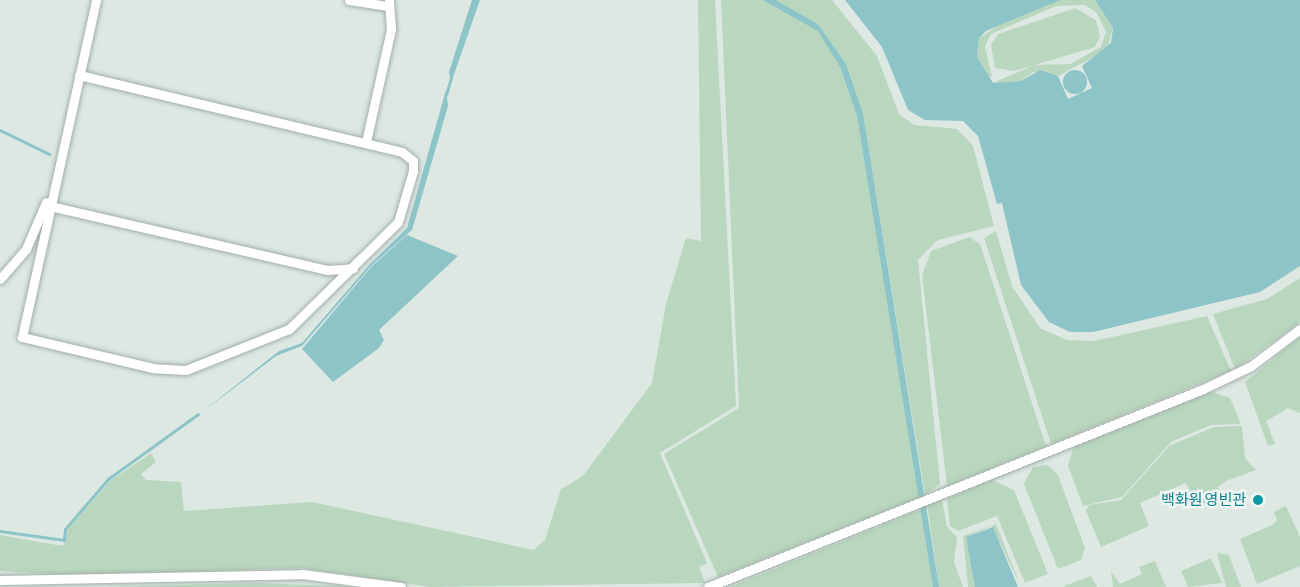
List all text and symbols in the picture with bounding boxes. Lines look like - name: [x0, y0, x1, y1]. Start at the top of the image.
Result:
- place label: 백화원 영빈관: [1161, 491, 1246, 509]
- marker: 백화원 영빈관: [1251, 493, 1265, 507]

